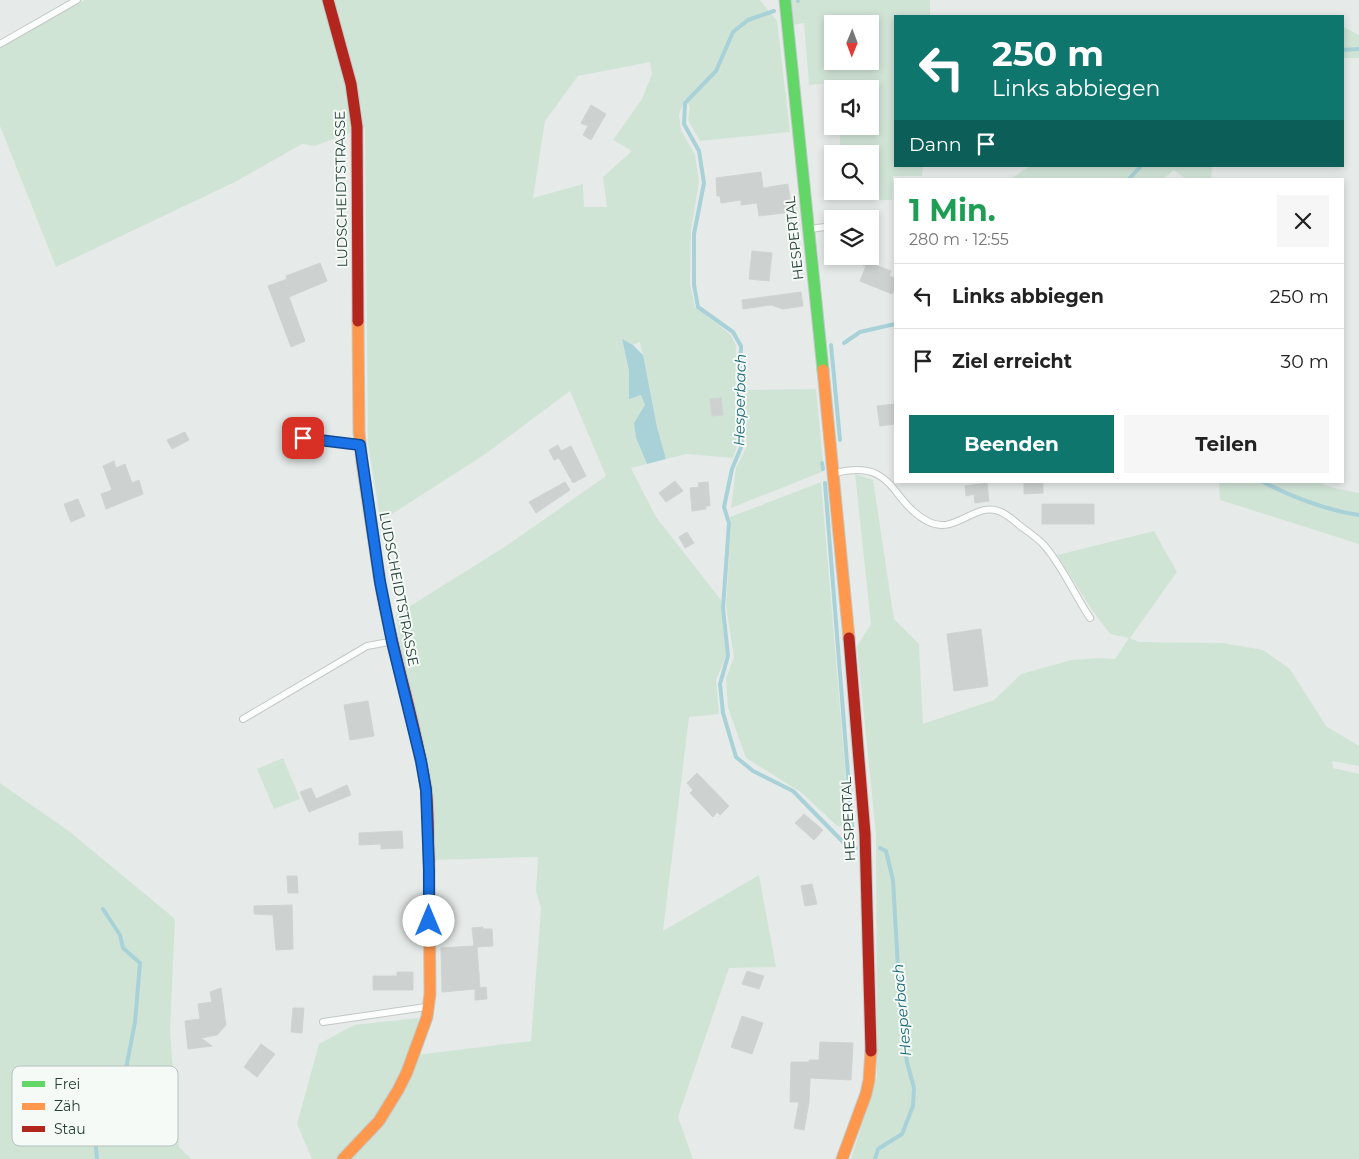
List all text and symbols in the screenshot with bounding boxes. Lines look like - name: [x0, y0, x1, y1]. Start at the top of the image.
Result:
- north arrow: [824, 15, 879, 70]
- map controls: [824, 15, 879, 265]
- text: 250 m: [992, 32, 1104, 75]
- icon: left: [909, 35, 974, 100]
- text: Links abbiegen: [992, 75, 1160, 102]
- button: sound: [824, 80, 879, 135]
- street label: LUDSCHEIDTSTRASSE: [331, 110, 351, 268]
- icon: arrive: [972, 130, 1000, 158]
- text: Dann: [909, 133, 962, 156]
- button: search: [824, 145, 879, 200]
- text: 1 Min.: [909, 192, 996, 229]
- street label: HESPERTAL: [781, 194, 807, 281]
- button: close: [1277, 195, 1329, 247]
- button: layers: [824, 210, 879, 265]
- text: 280 m · 12:55: [909, 230, 1009, 249]
- icon: left: [909, 282, 937, 310]
- text: Links abbiegen: [952, 285, 1104, 308]
- text: 250 m: [1270, 285, 1329, 308]
- icon: arrive: [909, 347, 937, 375]
- text: Ziel erreicht: [952, 350, 1072, 373]
- text: 30 m: [1281, 350, 1329, 373]
- water label: Hesperbach: [729, 354, 750, 446]
- button: Beenden: [909, 415, 1114, 473]
- button: Teilen: [1124, 415, 1329, 473]
- pin: [282, 417, 324, 459]
- icon: arrive: [289, 424, 317, 452]
- street label: LUDSCHEIDTSTRASSE: [375, 510, 423, 668]
- street label: HESPERTAL: [837, 776, 859, 862]
- position arrow: [402, 894, 454, 946]
- water label: Hesperbach: [888, 963, 915, 1057]
- legend: [12, 1066, 178, 1146]
- text: Frei: [54, 1075, 80, 1093]
- text: Zäh: [54, 1097, 81, 1115]
- text: Stau: [54, 1120, 86, 1138]

